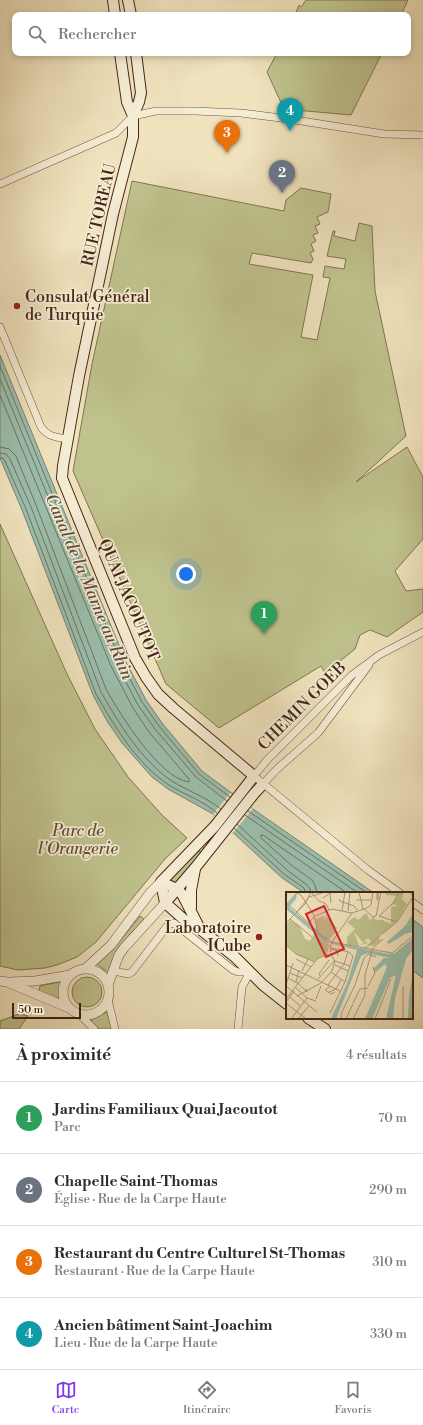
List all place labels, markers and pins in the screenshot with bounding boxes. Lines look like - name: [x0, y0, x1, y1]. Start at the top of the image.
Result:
- pin: 4: [277, 98, 303, 131]
- pin: 3: [214, 120, 240, 153]
- pin: 2: [269, 160, 295, 193]
- place label: Consulat Général de Turquie: [25, 287, 150, 325]
- marker: Consulat Général de Turquie: [12, 301, 22, 311]
- pin: 1: [251, 601, 277, 634]
- place label: Laboratoire ICube: [165, 918, 251, 956]
- marker: Laboratoire ICube: [254, 932, 264, 942]

